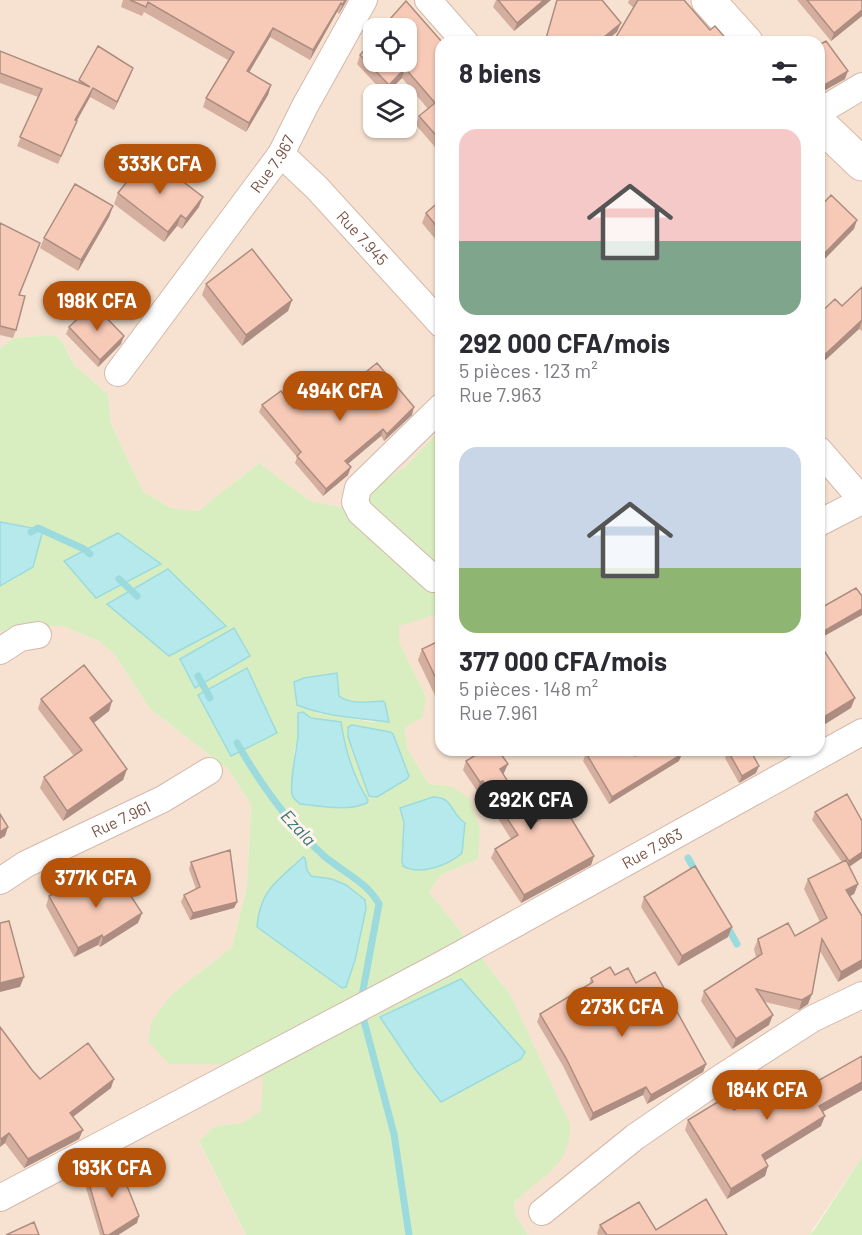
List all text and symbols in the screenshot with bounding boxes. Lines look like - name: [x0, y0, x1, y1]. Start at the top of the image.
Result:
- map controls: [363, 18, 417, 138]
- button: locate: [363, 18, 417, 72]
- icon: filters: [768, 56, 801, 89]
- text: 8 biens: [459, 57, 541, 88]
- button: layers: [363, 84, 417, 138]
- street label: Rue 7.967: [246, 131, 298, 196]
- pin: 333K CFA: [98, 144, 222, 195]
- text: 333K CFA: [118, 151, 202, 175]
- icon: home: [576, 168, 684, 276]
- street label: Rue 7.945: [333, 206, 392, 269]
- pin: 198K CFA: [35, 281, 159, 332]
- text: 198K CFA: [57, 288, 137, 312]
- text: 292 000 CFA/mois: [459, 327, 670, 358]
- text: 5 pièces · 123 m²: [459, 358, 598, 382]
- pin: 494K CFA: [278, 371, 402, 422]
- text: 494K CFA: [297, 378, 383, 402]
- text: Rue 7.963: [459, 382, 542, 406]
- icon: home: [576, 486, 684, 594]
- text: 377 000 CFA/mois: [459, 645, 667, 676]
- text: 5 pièces · 148 m²: [459, 676, 598, 700]
- text: Rue 7.961: [459, 700, 538, 724]
- pin: 292K CFA: [469, 780, 593, 831]
- text: 292K CFA: [489, 787, 573, 811]
- street label: Rue 7.961: [88, 796, 153, 841]
- water label: Ezala: [277, 805, 321, 850]
- street label: Rue 7.963: [618, 823, 685, 872]
- pin: 377K CFA: [34, 858, 158, 909]
- text: 377K CFA: [55, 865, 137, 889]
- pin: 273K CFA: [560, 987, 684, 1038]
- text: 273K CFA: [580, 994, 664, 1018]
- pin: 184K CFA: [705, 1070, 829, 1121]
- text: 184K CFA: [726, 1077, 808, 1101]
- pin: 193K CFA: [50, 1148, 174, 1199]
- text: 193K CFA: [72, 1155, 152, 1179]

